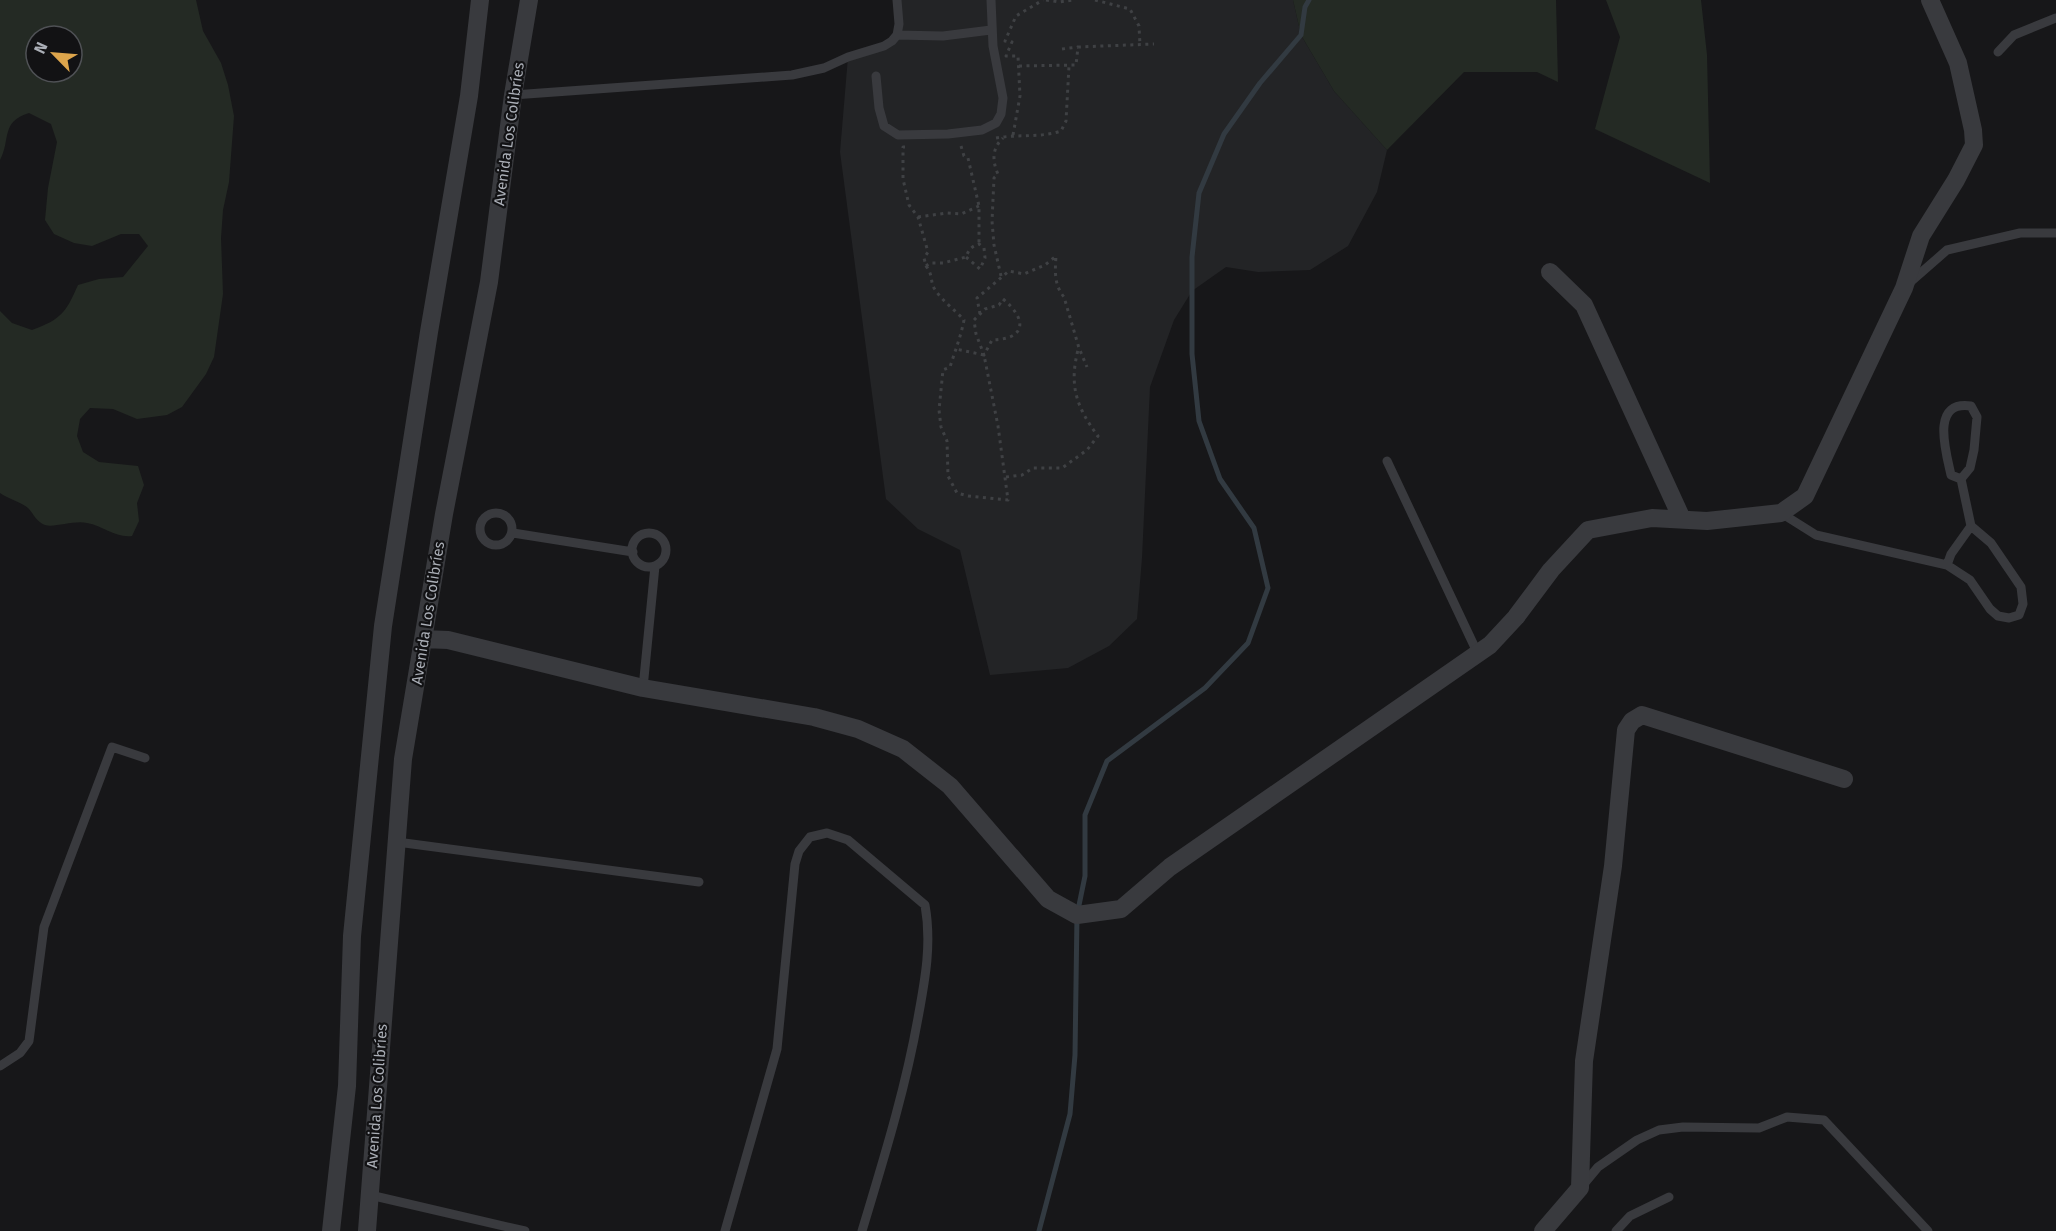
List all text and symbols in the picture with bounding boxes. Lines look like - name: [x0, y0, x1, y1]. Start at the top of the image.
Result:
- north arrow: [24, 24, 84, 84]
- text: N: [30, 39, 52, 57]
- street label: Avenida Los Colibríes: [490, 61, 528, 207]
- street label: Avenida Los Colibríes: [408, 540, 448, 686]
- street label: Avenida Los Colibríes: [363, 1023, 391, 1169]

